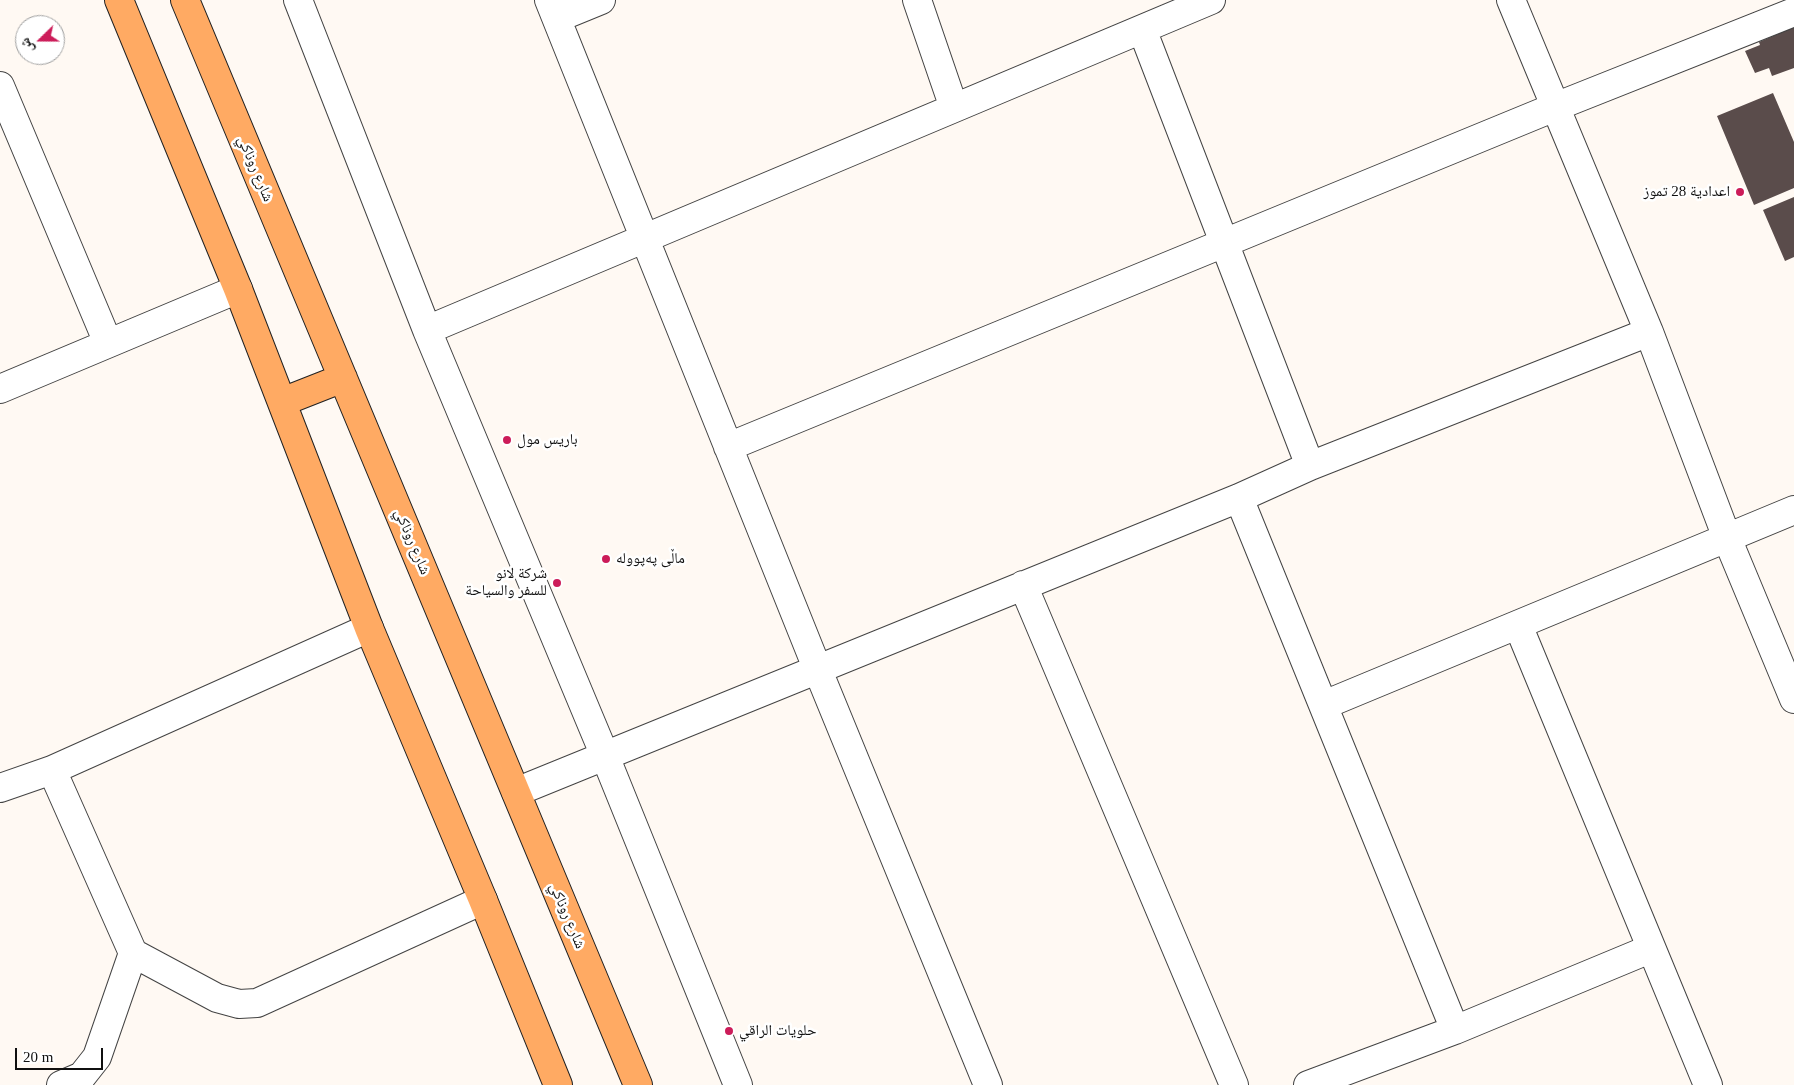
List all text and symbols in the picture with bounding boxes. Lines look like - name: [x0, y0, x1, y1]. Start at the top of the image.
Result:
- north arrow: [15, 15, 65, 65]
- text: ش: [17, 36, 36, 55]
- street label: شارع روناكي: [233, 133, 277, 205]
- place label: اعدادية 28 تموز: [1643, 183, 1730, 201]
- marker: اعدادية 28 تموز: [1734, 186, 1746, 198]
- place label: باريس مول: [517, 431, 578, 449]
- marker: باريس مول: [501, 434, 513, 446]
- street label: شارع روناكي: [390, 506, 434, 578]
- place label: ماڵی پەپوولە: [616, 550, 685, 568]
- marker: ماڵی پەپوولە: [600, 553, 612, 565]
- place label: شركة لانو للسفر والسياحة: [465, 565, 547, 600]
- marker: شركة لانو للسفر والسياحة: [551, 577, 563, 589]
- street label: شارع روناكي: [545, 880, 589, 952]
- place label: حلويات الراقي: [739, 1022, 816, 1040]
- marker: حلويات الراقي: [723, 1025, 735, 1037]
- scale bar: [18, 1038, 105, 1070]
- text: 20 m: [23, 1049, 53, 1065]

